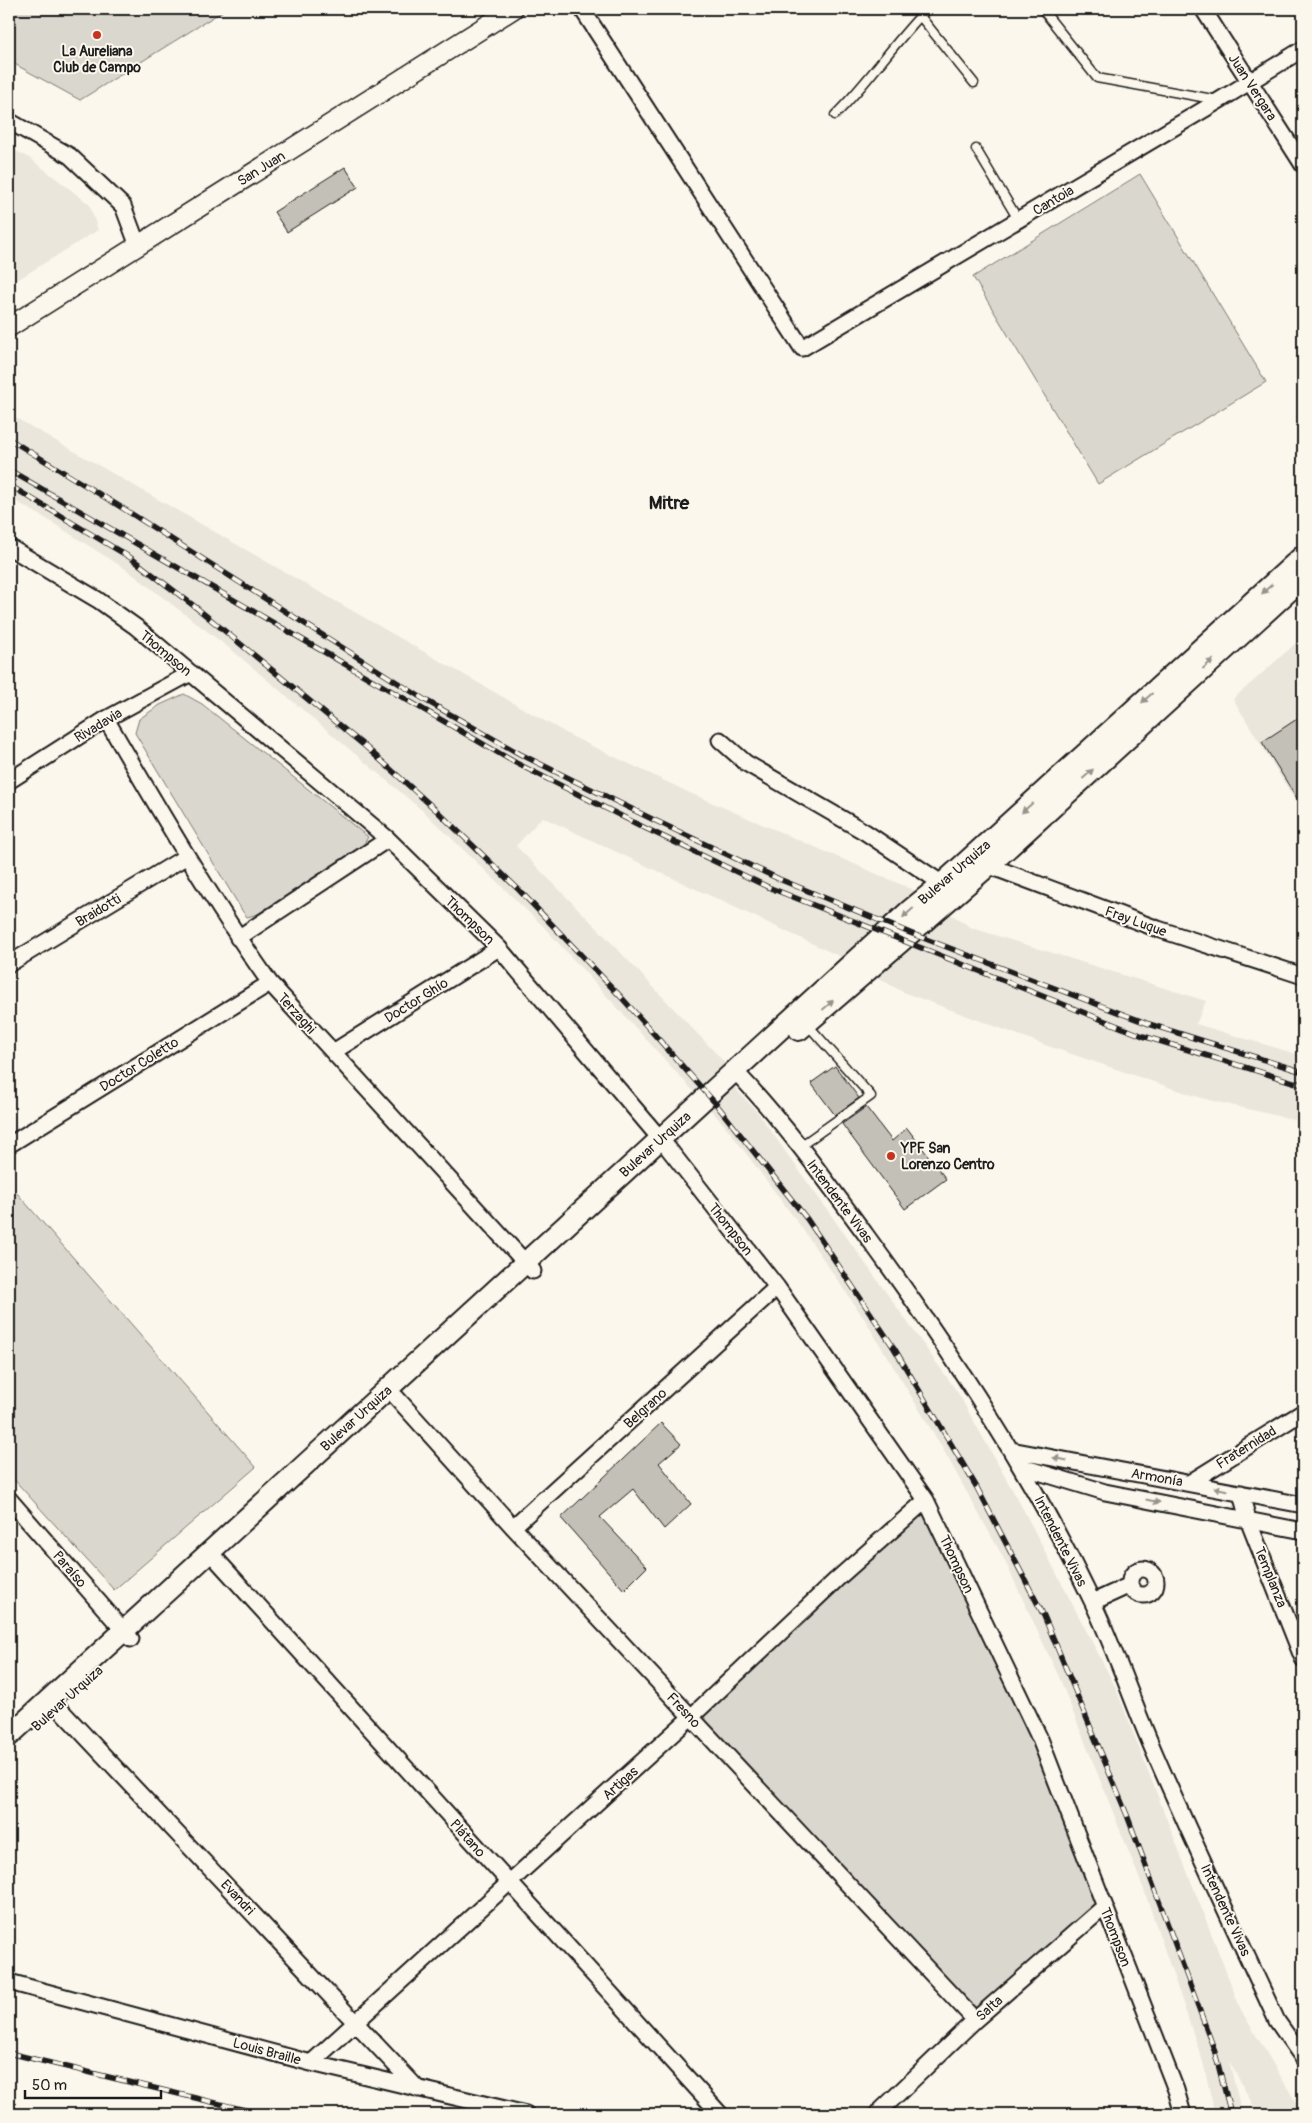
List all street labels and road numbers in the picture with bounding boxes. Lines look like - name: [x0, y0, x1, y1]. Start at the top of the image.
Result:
- street label: Juan Vergara: [1225, 51, 1280, 124]
- street label: San Juan: [234, 147, 288, 190]
- street label: Cantoia: [1030, 182, 1077, 219]
- street label: Thompson: [136, 627, 195, 680]
- street label: Rivadavia: [71, 705, 125, 746]
- street label: Bulevar Urquiza: [915, 836, 994, 908]
- street label: Braidotti: [73, 890, 124, 931]
- street label: Thompson: [441, 893, 498, 948]
- street label: Fray Luque: [1103, 902, 1169, 941]
- street label: Doctor Ghío: [381, 974, 452, 1027]
- street label: Terzaghi: [274, 989, 320, 1038]
- street label: Doctor Coletto: [97, 1033, 182, 1095]
- street label: Bulevar Urquiza: [616, 1108, 695, 1181]
- street label: Intendente Vivas: [803, 1157, 877, 1247]
- street label: Thompson: [705, 1200, 756, 1259]
- street label: Bulevar Urquiza: [317, 1382, 396, 1455]
- street label: Belgrano: [620, 1384, 671, 1432]
- street label: Fraternidad: [1213, 1422, 1280, 1473]
- street label: Armonía: [1130, 1465, 1184, 1490]
- street label: Intendente Vivas: [1030, 1493, 1091, 1590]
- street label: Thompson: [936, 1533, 977, 1596]
- street label: Templanza: [1251, 1544, 1290, 1610]
- street label: Paraíso: [49, 1548, 90, 1591]
- street label: Bulevar Urquiza: [28, 1662, 107, 1735]
- street label: Fresno: [663, 1689, 705, 1732]
- street label: Artigas: [599, 1762, 642, 1804]
- street label: Plátano: [446, 1816, 489, 1861]
- street label: Intendente Vivas: [1197, 1862, 1255, 1959]
- street label: Evandri: [217, 1876, 258, 1919]
- street label: Thompson: [1096, 1905, 1135, 1969]
- street label: Salta: [972, 1992, 1006, 2025]
- street label: Louis Braille: [231, 2034, 303, 2069]

